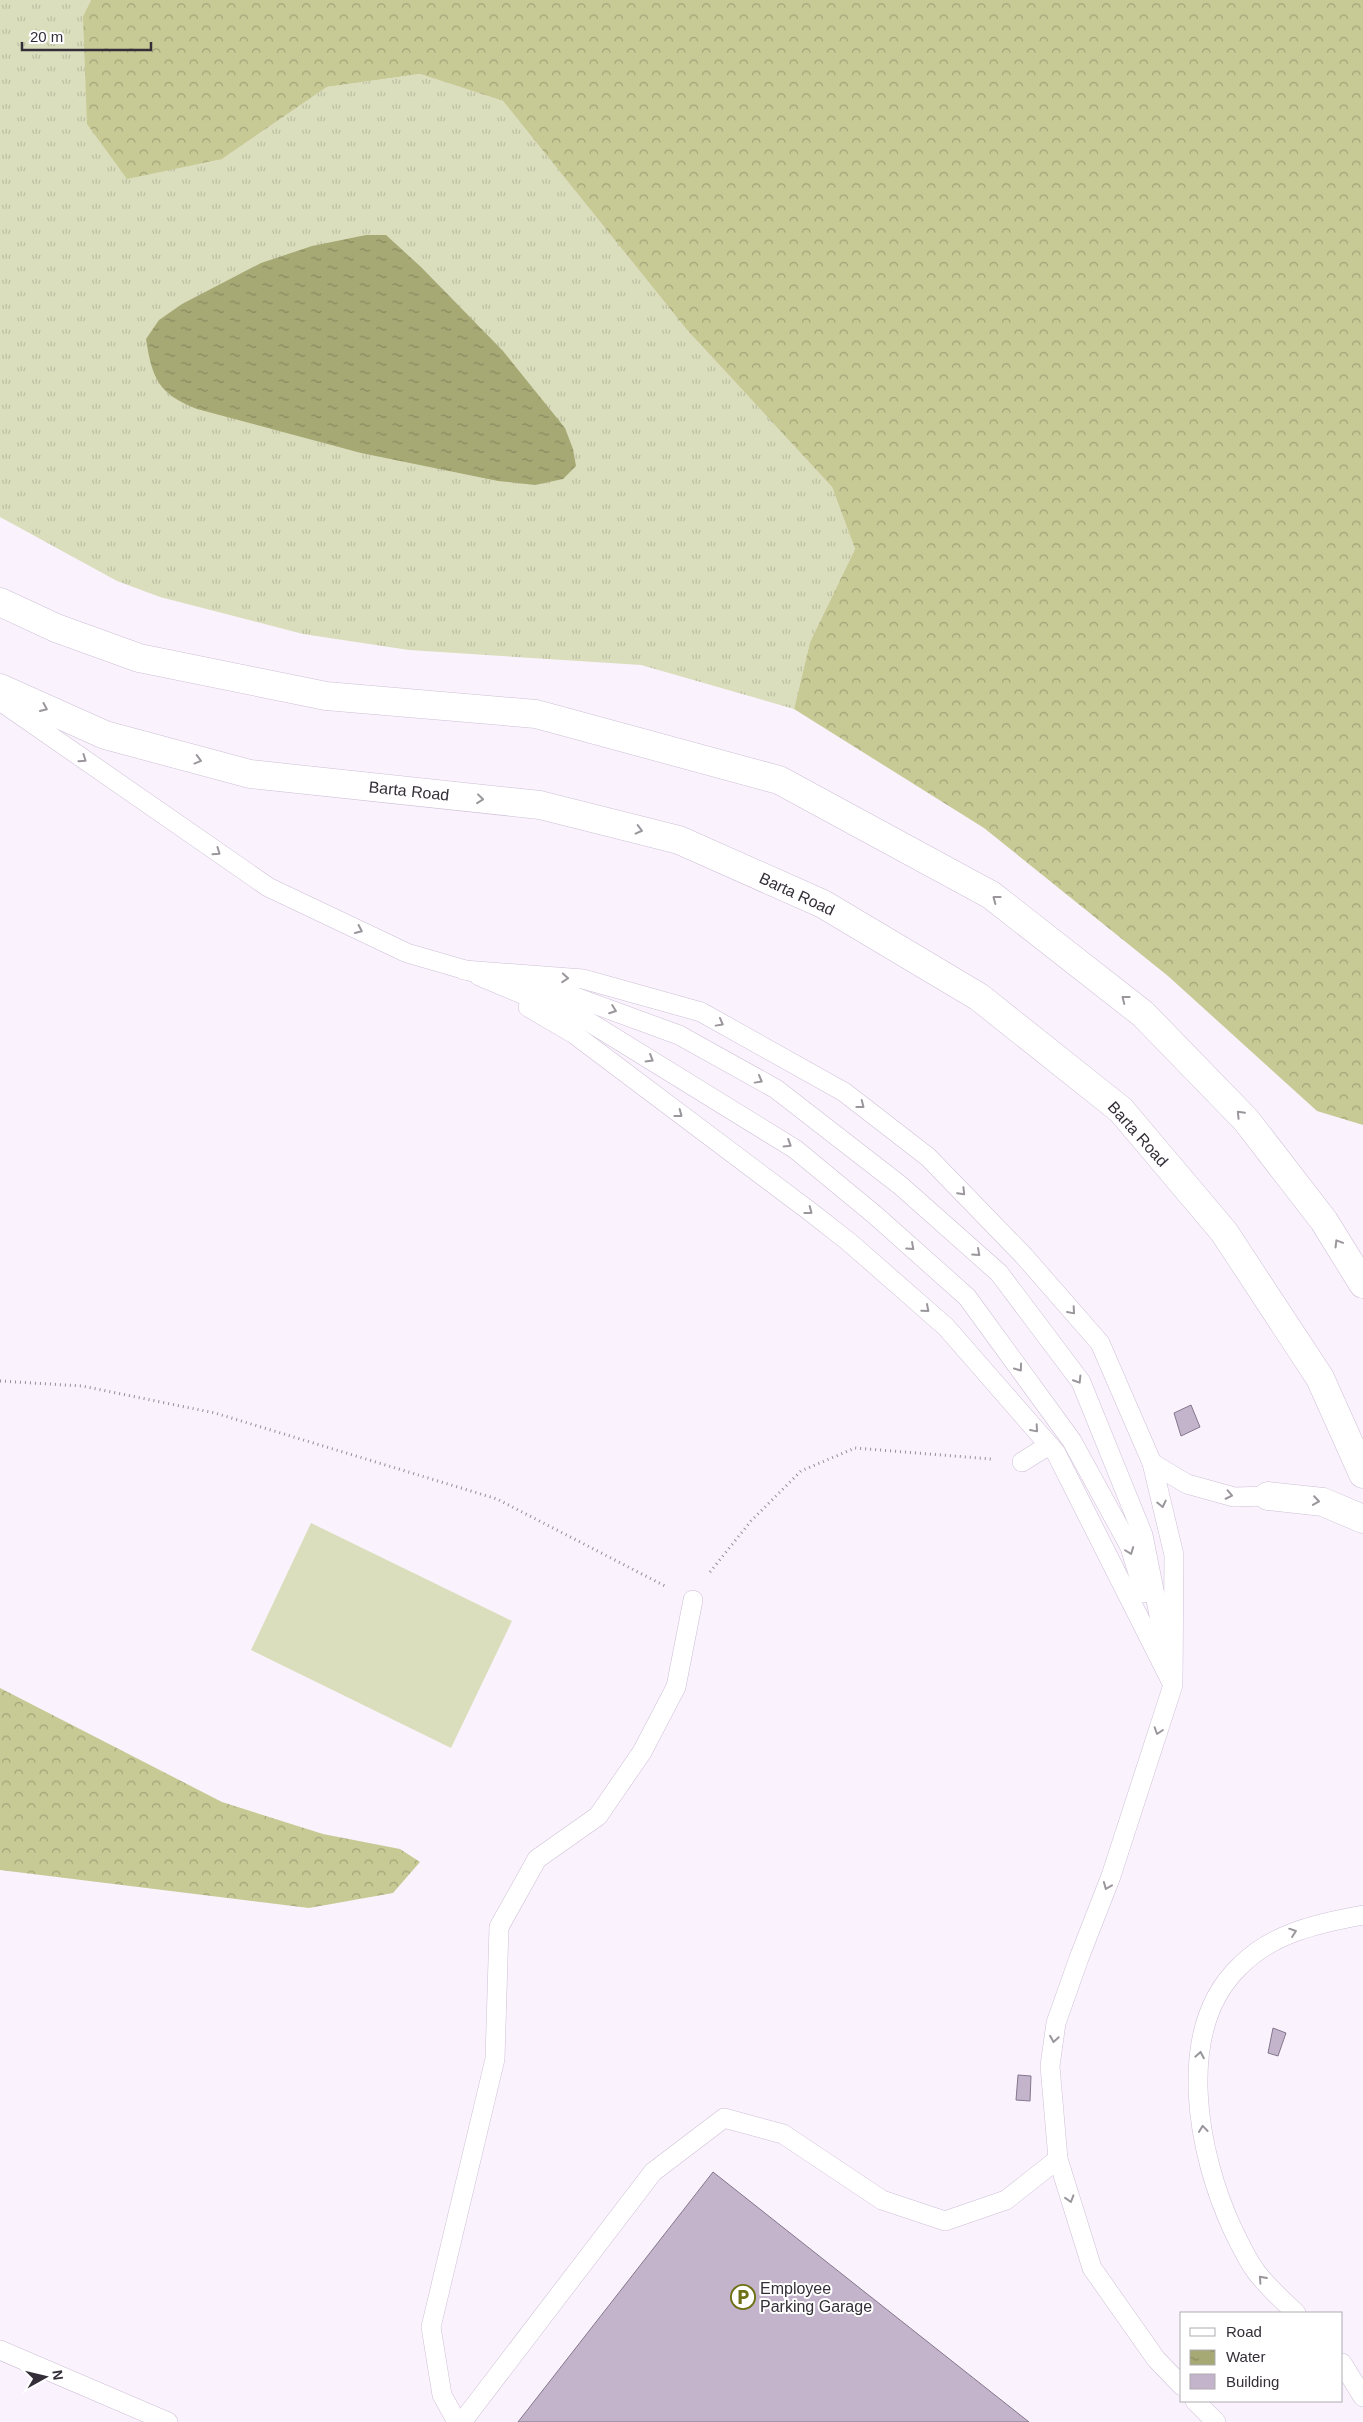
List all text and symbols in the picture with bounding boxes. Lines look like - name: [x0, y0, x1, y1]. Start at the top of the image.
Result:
- scale bar: [22, 20, 151, 52]
- text: 20 m: [30, 28, 63, 45]
- one-way arrow: [39, 701, 48, 712]
- one-way arrow: [77, 753, 87, 762]
- one-way arrow: [193, 754, 202, 765]
- street label: Barta Road: [368, 778, 450, 804]
- one-way arrow: [476, 793, 484, 804]
- one-way arrow: [634, 824, 643, 835]
- one-way arrow: [211, 846, 221, 855]
- street label: Barta Road: [757, 869, 837, 919]
- one-way arrow: [993, 897, 1002, 905]
- one-way arrow: [354, 924, 363, 934]
- one-way arrow: [562, 972, 570, 983]
- one-way arrow: [1121, 996, 1130, 1005]
- one-way arrow: [608, 1004, 616, 1014]
- one-way arrow: [715, 1017, 724, 1027]
- one-way arrow: [645, 1052, 654, 1062]
- one-way arrow: [754, 1074, 763, 1084]
- street label: Barta Road: [1105, 1098, 1171, 1170]
- one-way arrow: [855, 1099, 864, 1107]
- one-way arrow: [673, 1108, 683, 1117]
- one-way arrow: [1237, 1110, 1246, 1119]
- one-way arrow: [783, 1138, 792, 1148]
- one-way arrow: [956, 1186, 965, 1195]
- one-way arrow: [803, 1205, 813, 1214]
- one-way arrow: [1334, 1239, 1344, 1248]
- one-way arrow: [906, 1241, 915, 1250]
- one-way arrow: [972, 1248, 981, 1257]
- one-way arrow: [920, 1303, 929, 1312]
- one-way arrow: [1067, 1306, 1076, 1315]
- one-way arrow: [1013, 1362, 1022, 1372]
- one-way arrow: [1072, 1374, 1082, 1383]
- one-way arrow: [1029, 1423, 1038, 1432]
- one-way arrow: [1224, 1489, 1233, 1500]
- one-way arrow: [1313, 1495, 1321, 1506]
- one-way arrow: [1156, 1500, 1167, 1508]
- one-way arrow: [1124, 1546, 1135, 1555]
- one-way arrow: [1154, 1727, 1164, 1735]
- one-way arrow: [1103, 1881, 1114, 1890]
- one-way arrow: [1288, 1928, 1296, 1938]
- one-way arrow: [1049, 2035, 1059, 2043]
- one-way arrow: [1195, 2050, 1205, 2059]
- one-way arrow: [1198, 2125, 1209, 2133]
- one-way arrow: [1065, 2194, 1075, 2202]
- one-way arrow: [1259, 2275, 1268, 2284]
- place label: Employee Parking Garage: [760, 2280, 872, 2315]
- parking icon: Employee Parking Garage: [730, 2284, 756, 2310]
- legend: [1180, 2312, 1343, 2402]
- text: Road: [1226, 2323, 1262, 2340]
- text: Water: [1226, 2348, 1265, 2365]
- north arrow: [20, 2352, 70, 2402]
- text: N: [49, 2369, 67, 2381]
- text: Building: [1226, 2373, 1279, 2390]

